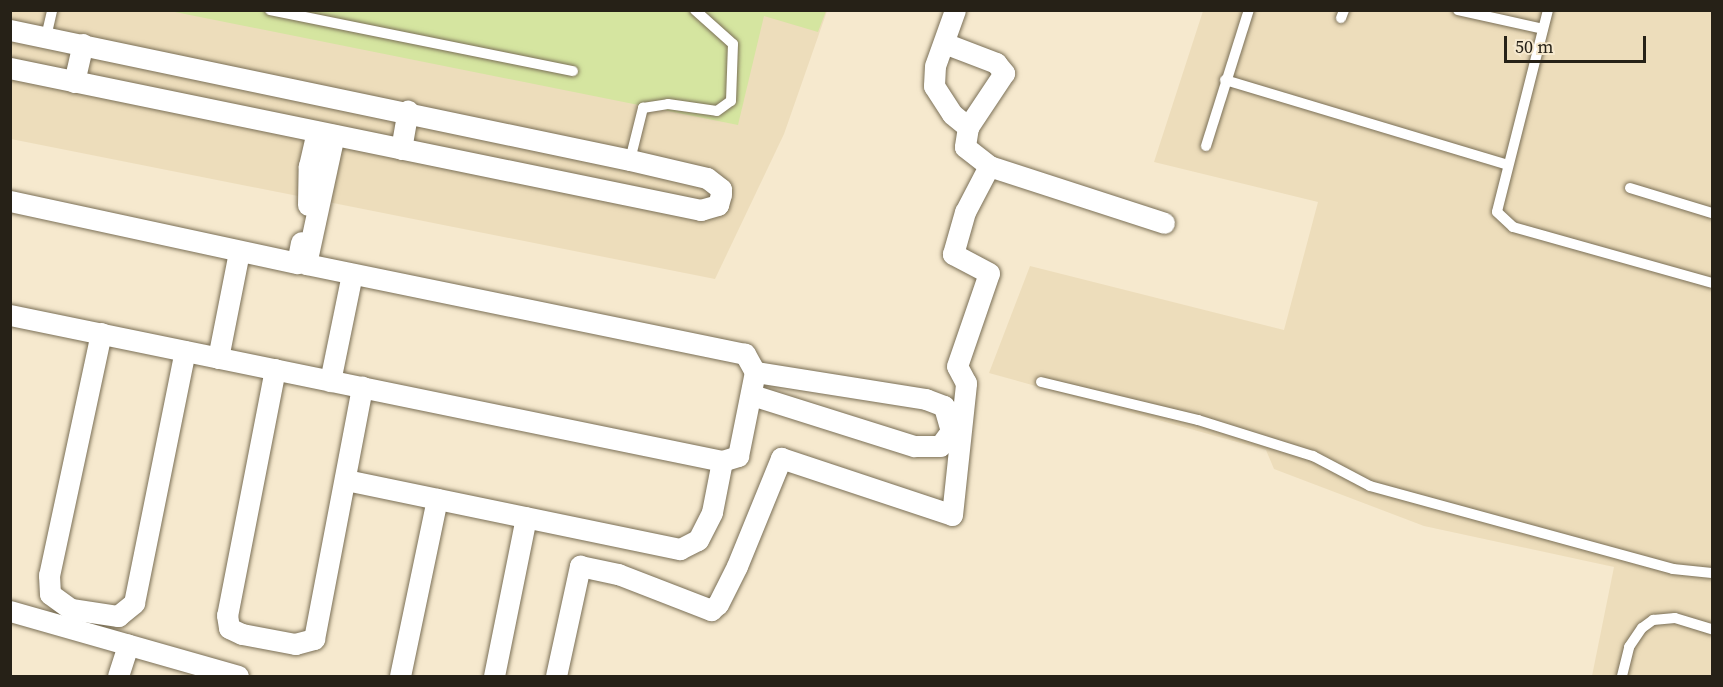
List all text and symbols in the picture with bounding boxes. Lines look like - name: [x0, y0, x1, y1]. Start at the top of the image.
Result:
- scale bar: [1507, 24, 1650, 62]
- text: 50 m: [1515, 34, 1553, 59]

